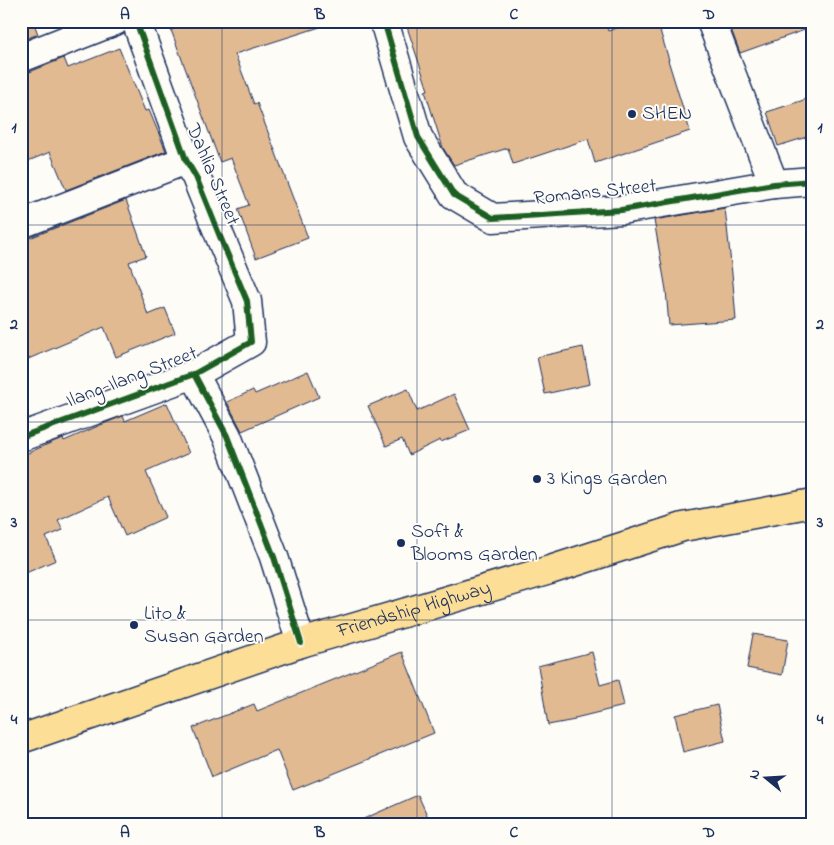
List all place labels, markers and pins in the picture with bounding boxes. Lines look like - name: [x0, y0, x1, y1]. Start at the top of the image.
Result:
- place label: SHEN: [642, 100, 692, 129]
- marker: SHEN: [626, 108, 638, 120]
- place label: 3 Kings Garden: [547, 465, 667, 495]
- marker: 3 Kings Garden: [531, 473, 543, 485]
- place label: Soft & Blooms Garden: [410, 518, 538, 570]
- marker: Soft & Blooms Garden: [395, 537, 407, 549]
- place label: Lito & Susan Garden: [144, 600, 264, 652]
- marker: Lito & Susan Garden: [128, 619, 140, 631]

